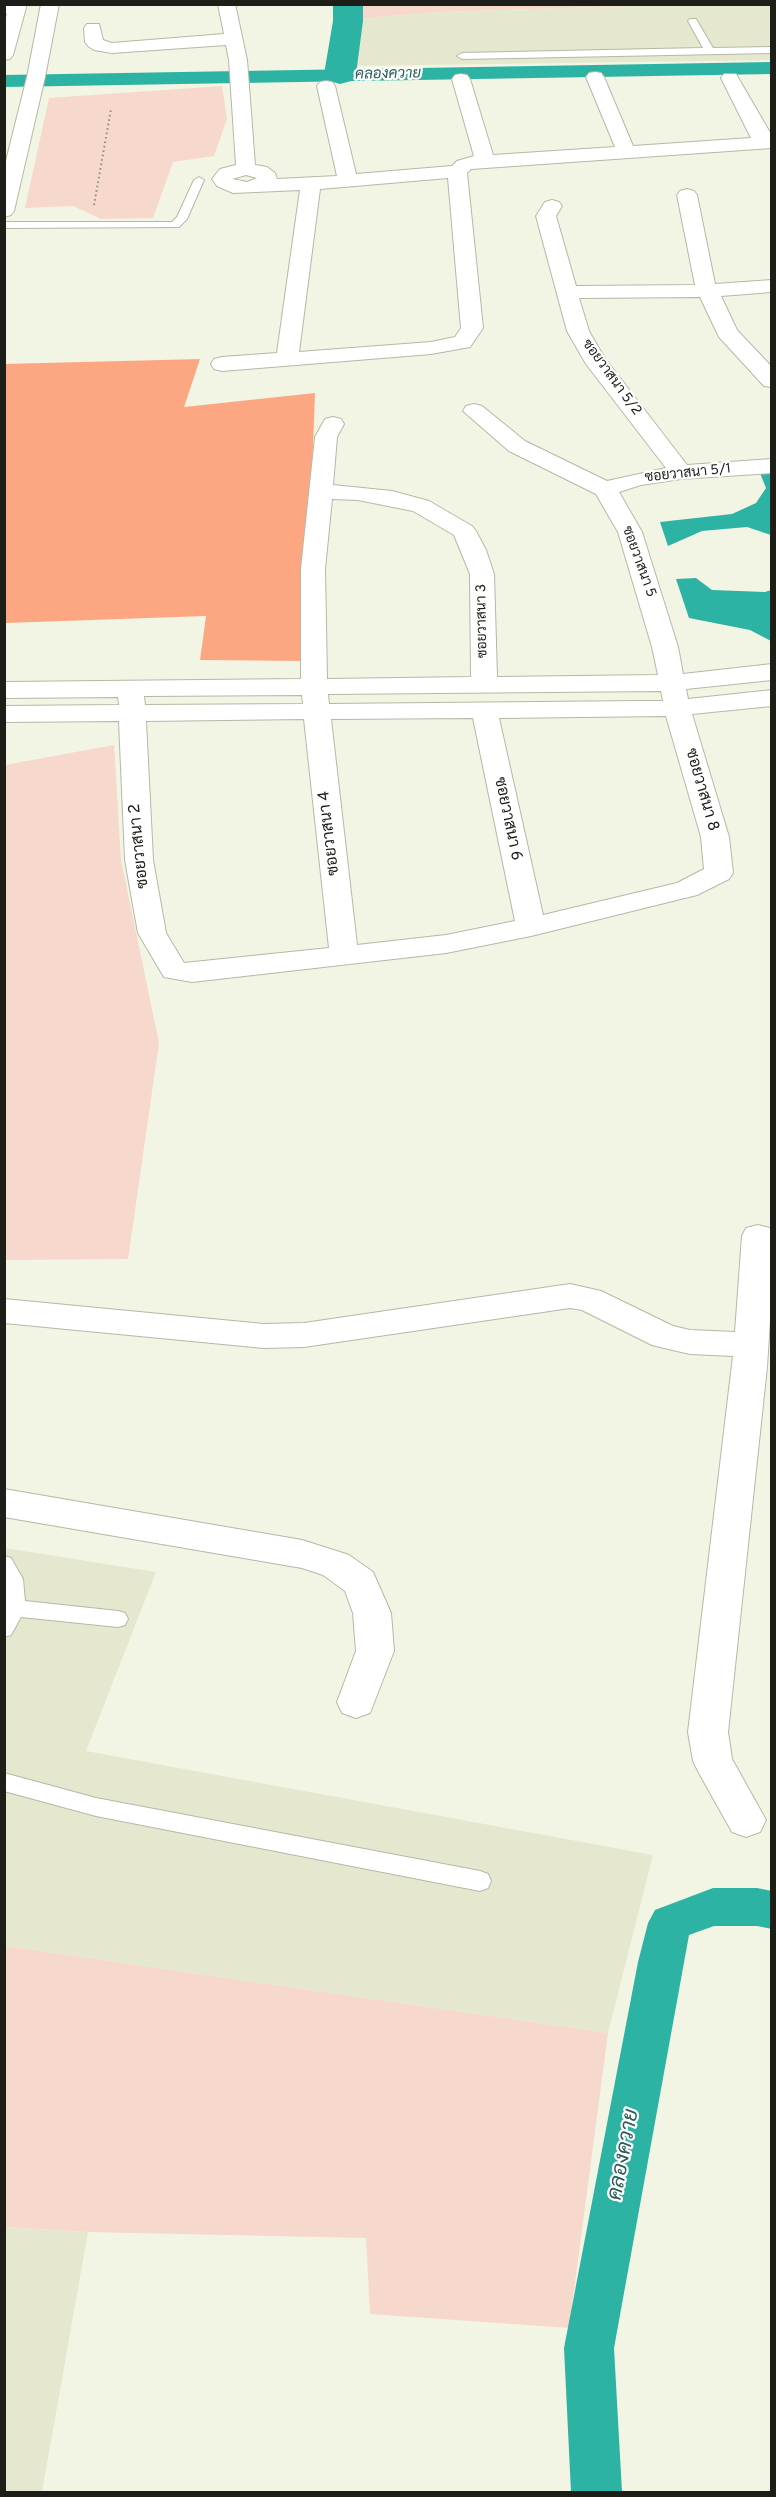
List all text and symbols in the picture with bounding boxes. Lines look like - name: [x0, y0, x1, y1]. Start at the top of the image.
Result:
- water label: คลองควาย: [355, 65, 421, 85]
- street label: ซอยวาสนา 5/2: [578, 337, 644, 419]
- street label: ซอยวาสนา 5/1: [644, 461, 732, 487]
- street label: ซอยวาสนา 5: [617, 524, 659, 600]
- street label: ซอยวาสนา 3: [474, 584, 492, 658]
- street label: ซอยวาสนา 8: [680, 746, 722, 834]
- street label: ซอยวาสนา 6: [489, 775, 525, 863]
- street label: ซอยวาสนา 4: [315, 790, 345, 876]
- street label: ซอยวาสนา 2: [126, 803, 154, 889]
- water label: คลองควาย: [604, 2107, 646, 2203]

